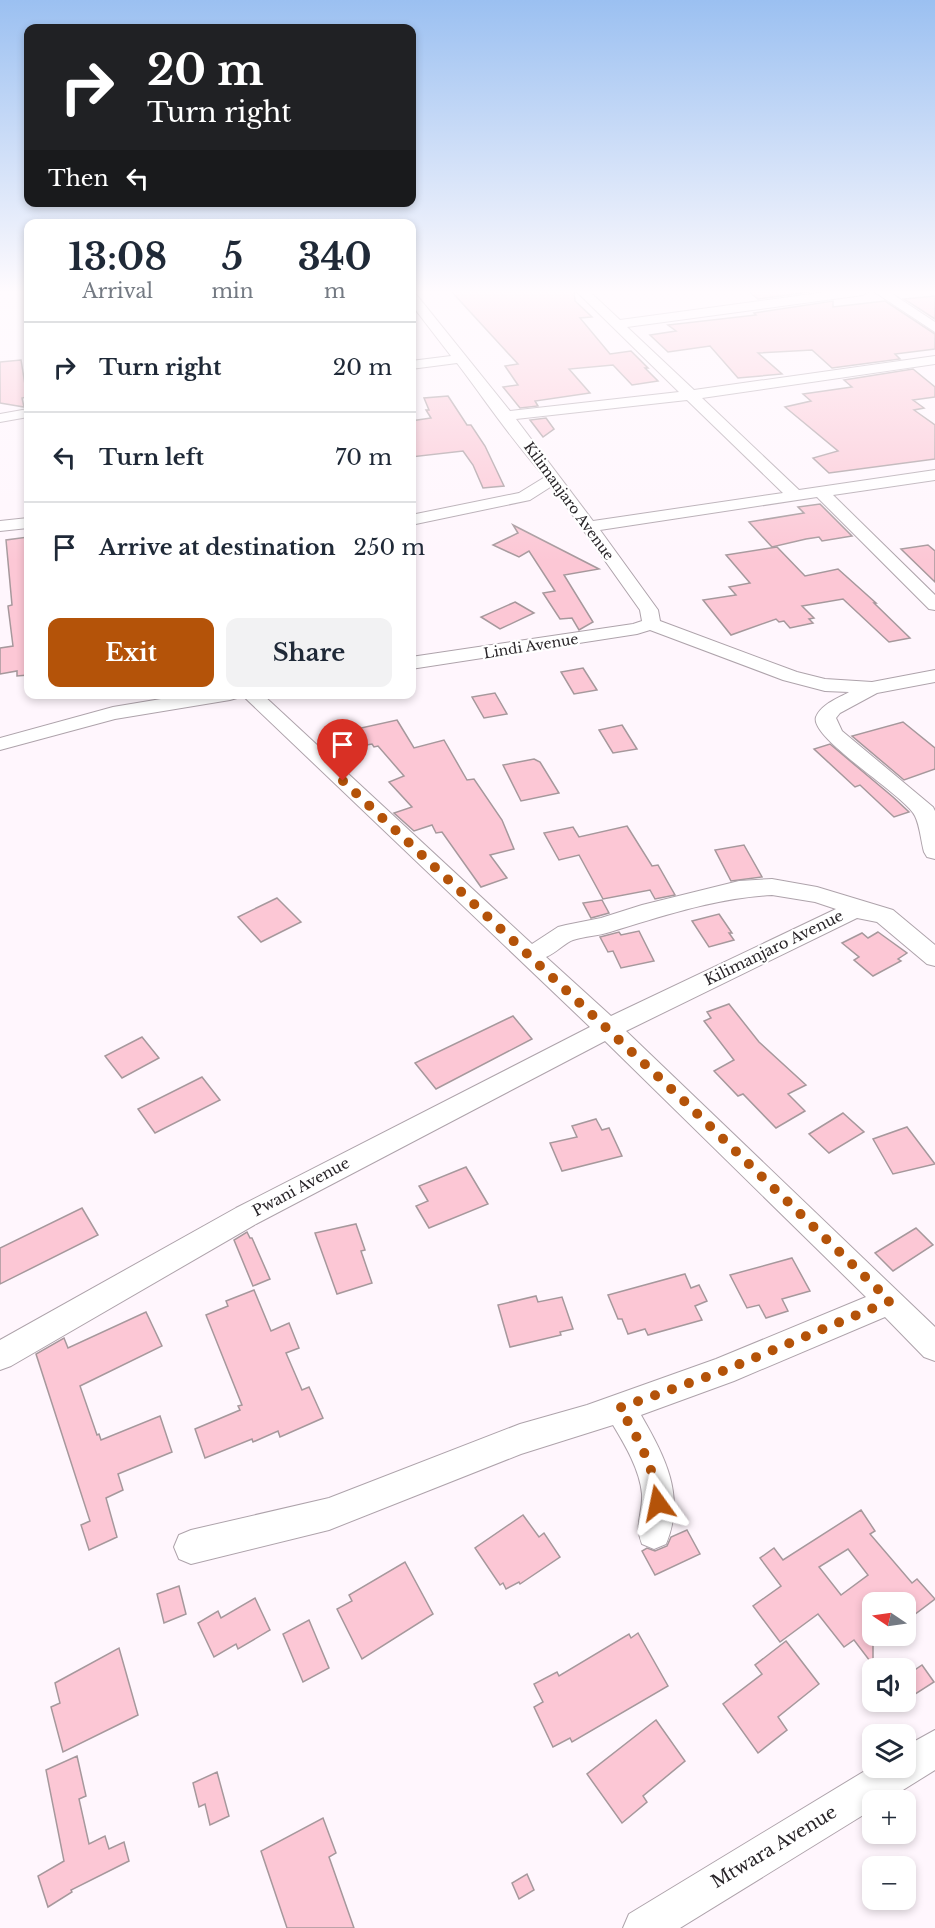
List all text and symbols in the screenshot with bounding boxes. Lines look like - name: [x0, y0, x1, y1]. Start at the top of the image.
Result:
- text: 20 m: [147, 44, 264, 96]
- icon: right: [48, 48, 126, 126]
- text: Turn right: [147, 96, 291, 129]
- icon: left: [121, 162, 154, 195]
- text: Then: [48, 165, 109, 192]
- text: 13:08: [68, 235, 167, 280]
- text: 5: [222, 235, 243, 280]
- text: 340: [298, 235, 372, 280]
- text: Arrival: [82, 279, 153, 303]
- text: min: [211, 279, 253, 303]
- text: m: [324, 279, 345, 303]
- icon: right: [48, 351, 81, 384]
- text: Turn right: [99, 354, 221, 381]
- text: 20 m: [333, 354, 392, 381]
- street label: Kilimanjaro Avenue: [520, 438, 618, 564]
- icon: left: [48, 441, 81, 474]
- text: Turn left: [99, 444, 204, 471]
- text: 70 m: [335, 444, 392, 471]
- icon: arrive: [48, 531, 81, 564]
- text: Arrive at destination: [99, 534, 336, 561]
- text: 250 m: [354, 534, 425, 561]
- button: Exit: [48, 618, 214, 687]
- button: Share: [226, 618, 392, 687]
- street label: Lindi Avenue: [482, 630, 580, 662]
- pin: [317, 719, 368, 781]
- icon: arrive: [326, 728, 359, 761]
- street label: Kilimanjaro Avenue: [701, 906, 846, 989]
- street label: Pwani Avenue: [249, 1153, 353, 1220]
- position arrow: [626, 1471, 690, 1535]
- north arrow: [862, 1592, 916, 1646]
- map controls: [862, 1592, 916, 1910]
- button: sound: [862, 1658, 916, 1712]
- button: layers: [862, 1724, 916, 1778]
- button: +: [862, 1790, 916, 1844]
- street label: Mtwara Avenue: [707, 1801, 841, 1893]
- button: −: [862, 1856, 916, 1910]

